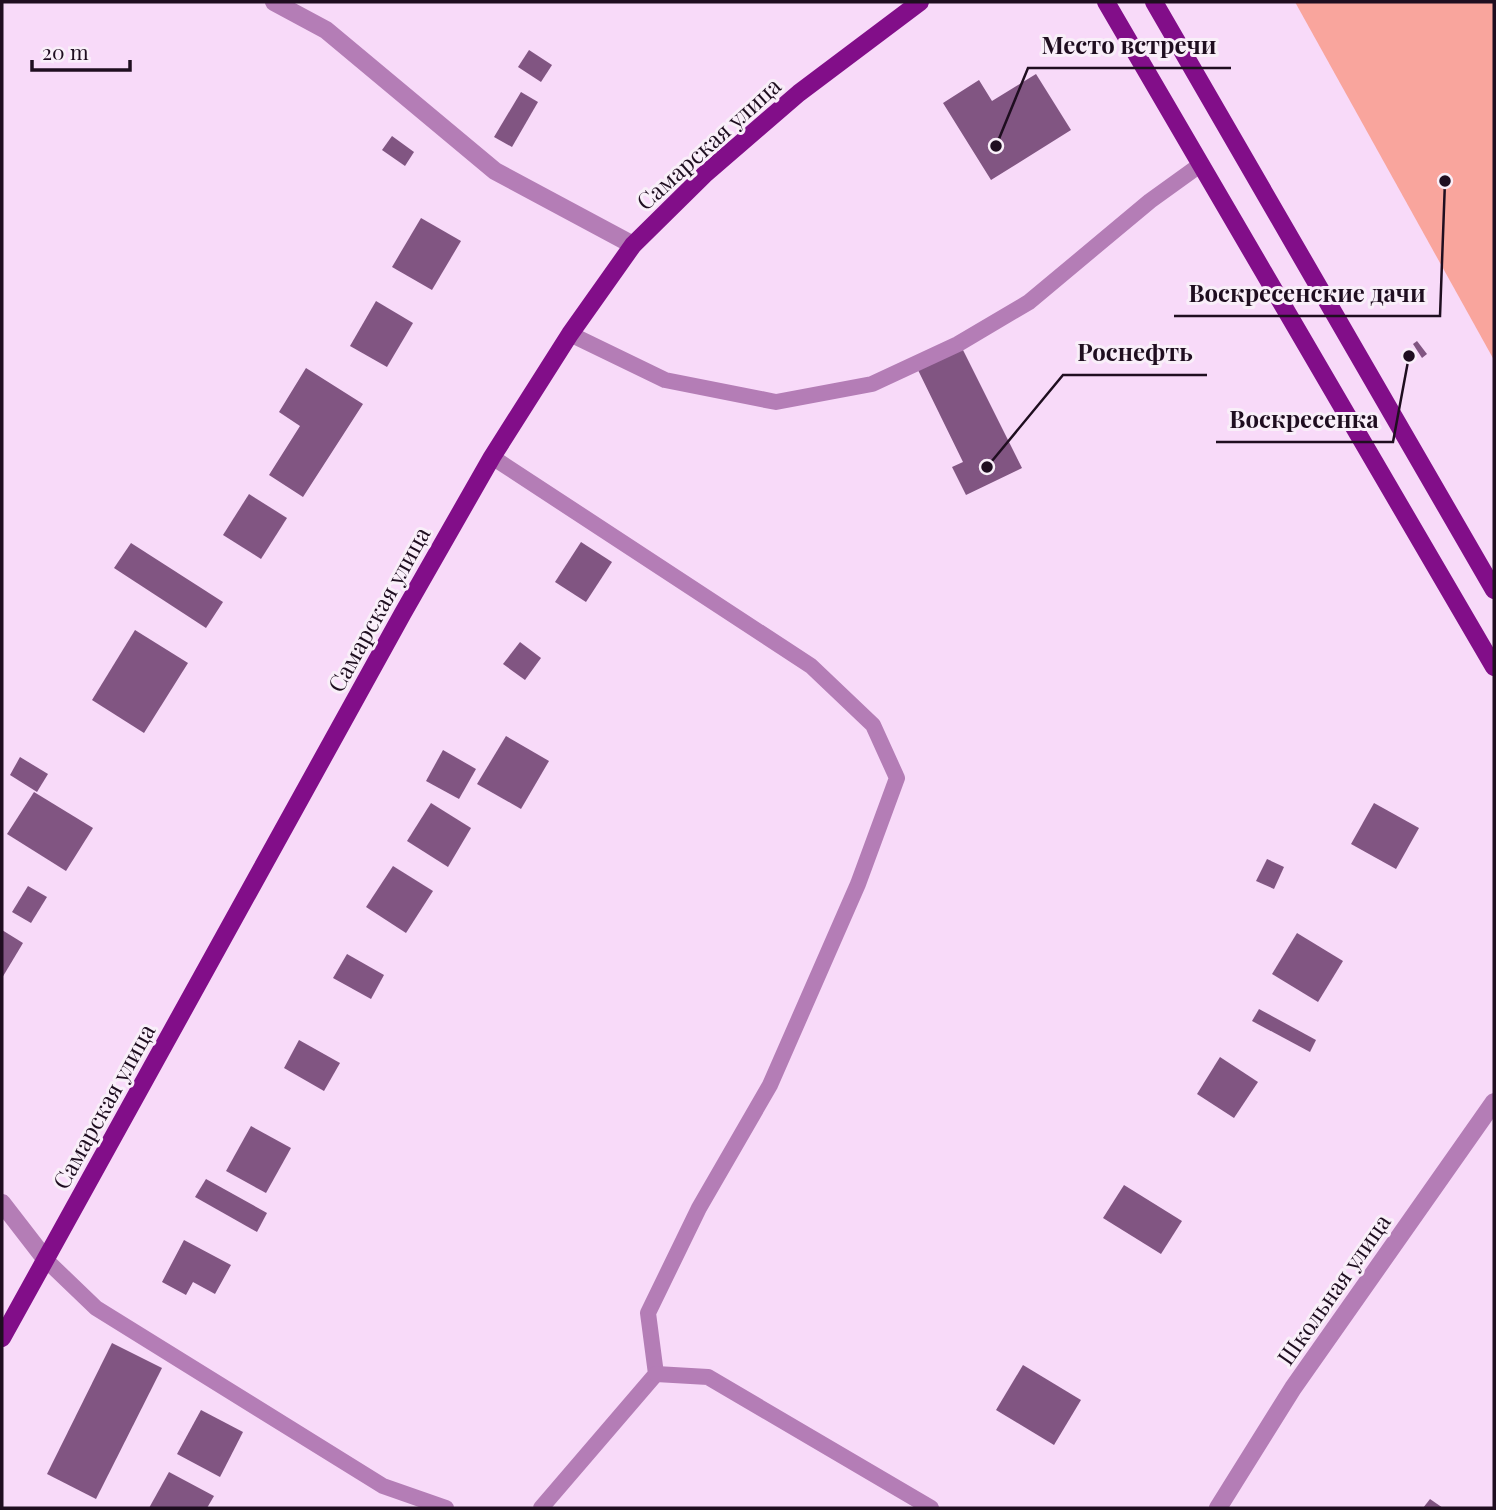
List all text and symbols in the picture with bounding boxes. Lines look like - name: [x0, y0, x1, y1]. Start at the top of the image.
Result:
- callout: Место встречи: [1028, 23, 1231, 68]
- scale bar: [32, 28, 130, 72]
- text: Место встречи: [1041, 28, 1217, 60]
- text: 20 m: [42, 37, 89, 65]
- street label: Самарская улица: [629, 69, 787, 216]
- callout: Воскресенские дачи: [1174, 271, 1440, 316]
- text: Воскресенские дачи: [1188, 276, 1426, 308]
- callout: Роснефть: [1063, 330, 1207, 375]
- text: Роснефть: [1077, 335, 1193, 367]
- callout: Воскресенка: [1216, 397, 1393, 442]
- text: Воскресенка: [1229, 402, 1379, 434]
- street label: Самарская улица: [320, 520, 437, 697]
- street label: Самарская улица: [45, 1017, 162, 1194]
- street label: Школьная улица: [1269, 1207, 1397, 1371]

